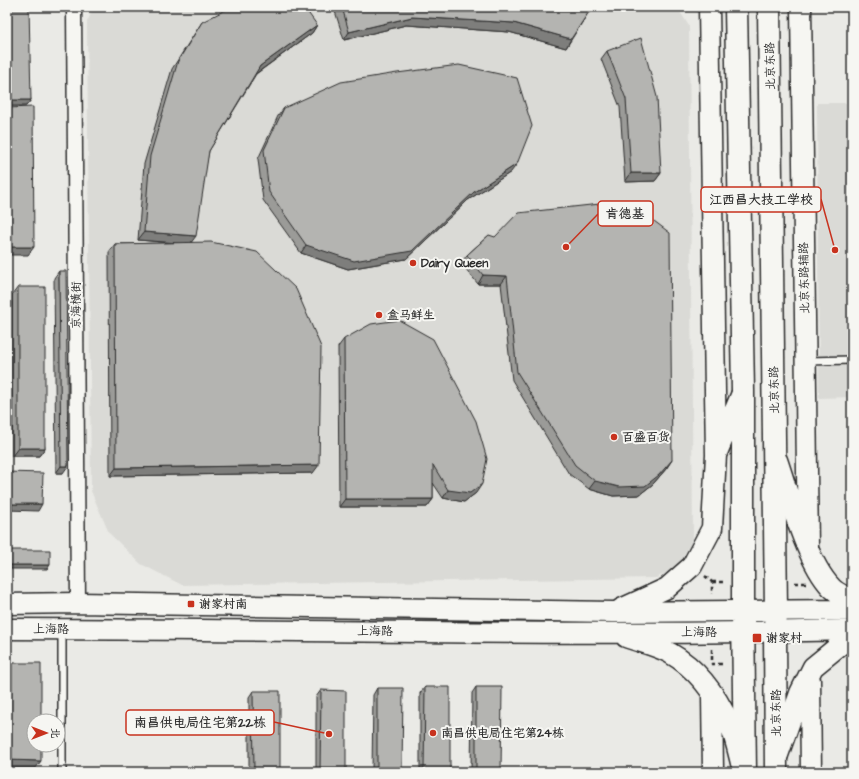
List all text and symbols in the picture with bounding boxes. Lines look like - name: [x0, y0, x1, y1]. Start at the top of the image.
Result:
- street label: 北京东路: [762, 42, 779, 90]
- callout: 江西昌大技工学校: [701, 187, 821, 212]
- text: 江西昌大技工学校: [709, 191, 813, 209]
- callout: 肯德基: [598, 201, 653, 226]
- text: 肯德基: [605, 205, 645, 223]
- street label: 北京东路辅路: [795, 242, 814, 314]
- place label: Dairy Queen: [421, 255, 488, 273]
- marker: Dairy Queen: [408, 258, 418, 268]
- street label: 京海横街: [68, 281, 85, 329]
- place label: 盒马鲜生: [387, 307, 435, 324]
- marker: 盒马鲜生: [374, 310, 384, 320]
- street label: 北京东路: [766, 366, 783, 414]
- place label: 百盛百货: [622, 429, 670, 446]
- marker: 百盛百货: [609, 432, 619, 442]
- place label: 谢家村南: [199, 596, 247, 613]
- marker: 谢家村南: [186, 599, 196, 609]
- street label: 上海路: [33, 621, 69, 638]
- street label: 上海路: [357, 623, 393, 640]
- street label: 上海路: [681, 624, 717, 641]
- place label: 谢家村: [766, 630, 802, 647]
- marker: 谢家村: [751, 632, 763, 644]
- street label: 北京东路: [768, 689, 785, 737]
- callout: 南昌供电局住宅第22栋: [126, 710, 274, 735]
- north arrow: [26, 713, 66, 753]
- text: 南昌供电局住宅第22栋: [134, 714, 266, 732]
- place label: 南昌供电局住宅第24栋: [441, 725, 564, 742]
- text: 北: [48, 728, 63, 739]
- marker: 南昌供电局住宅第24栋: [428, 728, 438, 738]

